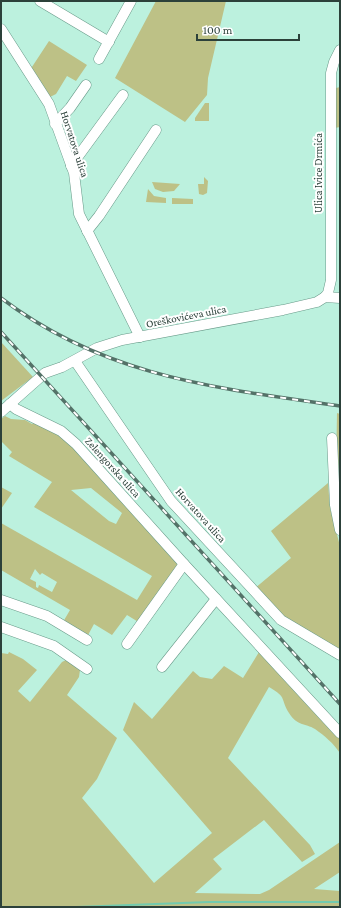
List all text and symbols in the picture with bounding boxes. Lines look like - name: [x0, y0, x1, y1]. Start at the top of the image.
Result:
- scale bar: [197, 16, 299, 42]
- text: 100 m: [203, 23, 233, 37]
- street label: Horvatova ulica: [59, 109, 91, 179]
- street label: Ulica Ivice Drmića: [312, 133, 324, 213]
- street label: Oreškovićeva ulica: [145, 302, 227, 330]
- street label: Zelengorska ulica: [82, 434, 143, 500]
- street label: Horvatova ulica: [173, 485, 229, 545]

